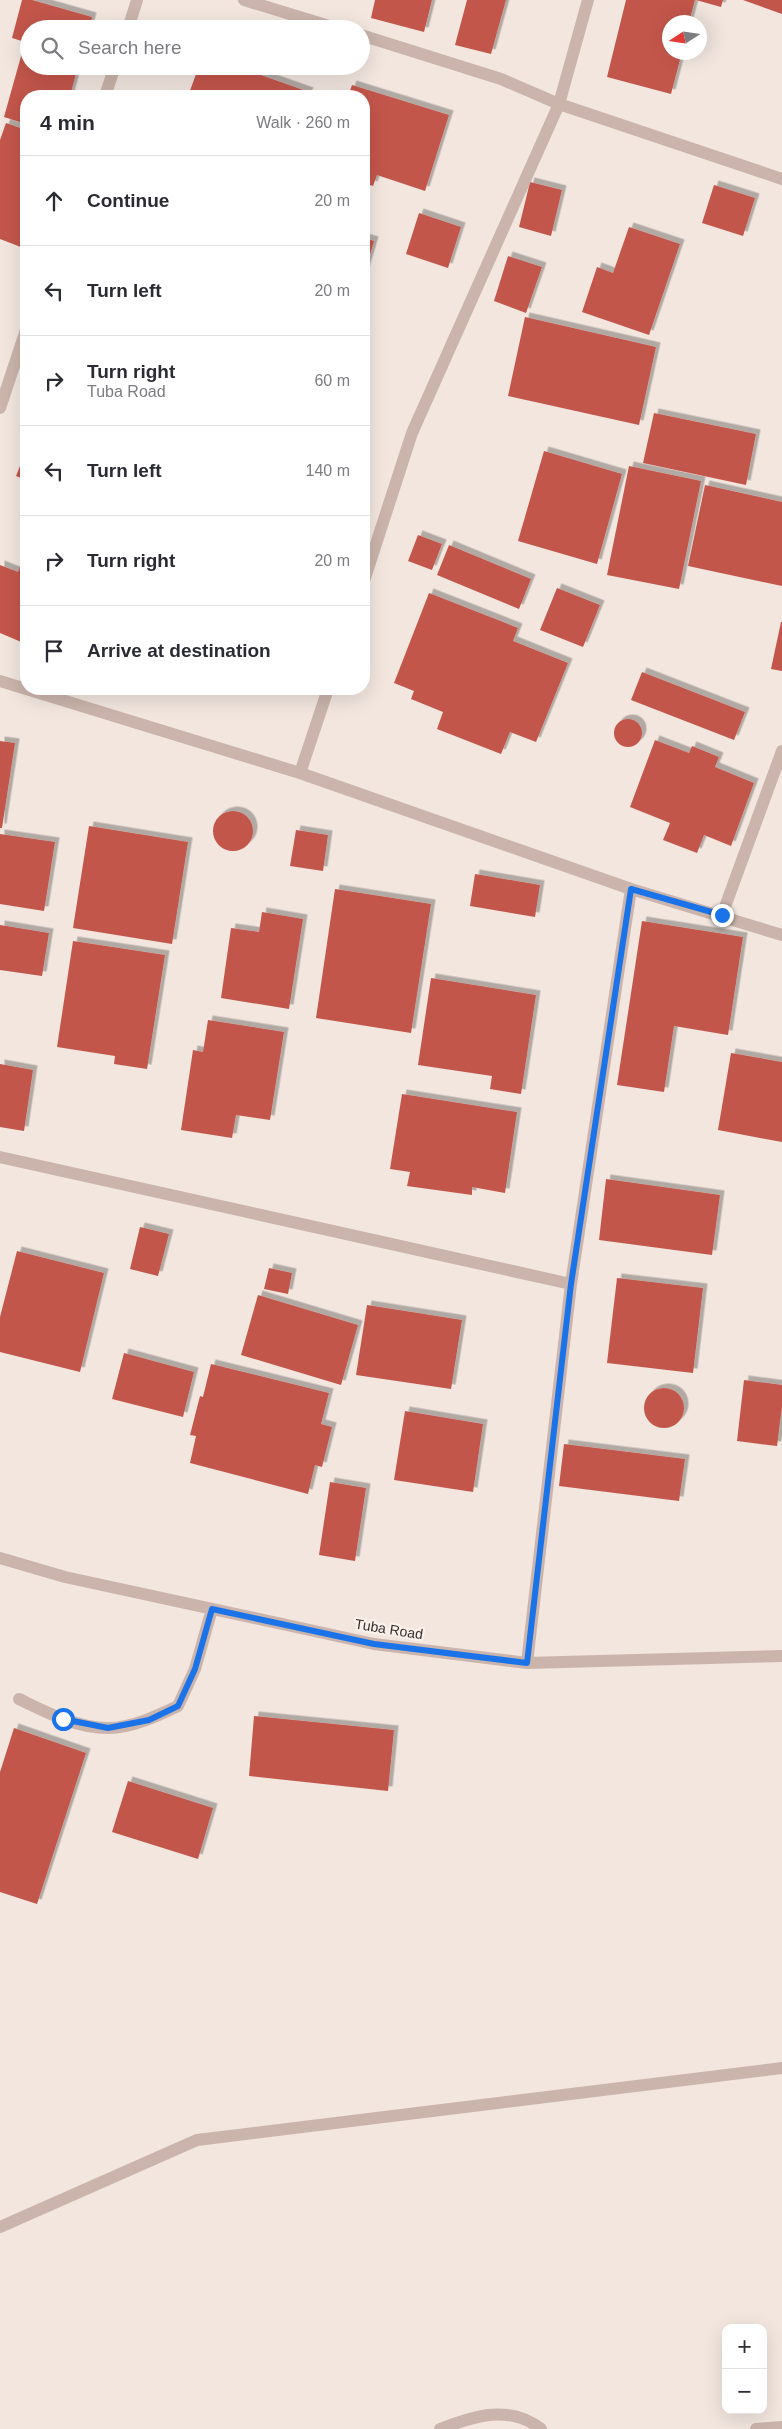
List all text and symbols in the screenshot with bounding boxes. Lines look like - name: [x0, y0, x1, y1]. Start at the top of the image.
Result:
- north arrow: [662, 15, 707, 60]
- search box: [20, 20, 370, 75]
- icon: search: [38, 34, 66, 62]
- text: Search here: [78, 37, 182, 58]
- text: 4 min: [40, 111, 95, 134]
- text: Walk · 260 m: [256, 114, 350, 131]
- icon: ahead: [40, 187, 68, 215]
- text: Continue: [87, 190, 169, 211]
- text: 20 m: [314, 192, 350, 209]
- icon: left: [40, 277, 68, 305]
- text: Turn left: [87, 280, 162, 301]
- text: 20 m: [314, 282, 350, 299]
- text: Turn right: [87, 361, 175, 382]
- icon: right: [40, 367, 68, 395]
- text: 60 m: [314, 372, 350, 389]
- text: Tuba Road: [87, 383, 166, 400]
- icon: left: [40, 457, 68, 485]
- text: Turn left: [87, 460, 162, 481]
- text: 140 m: [306, 462, 350, 479]
- icon: right: [40, 547, 68, 575]
- text: Turn right: [87, 550, 175, 571]
- text: 20 m: [314, 552, 350, 569]
- icon: arrive: [40, 637, 68, 665]
- text: Arrive at destination: [87, 640, 271, 661]
- route end: [711, 904, 734, 927]
- street label: Tuba Road: [354, 1616, 424, 1642]
- route start: [52, 1708, 75, 1731]
- map controls: [722, 2324, 767, 2414]
- button: +: [722, 2324, 767, 2369]
- button: −: [722, 2369, 767, 2414]

